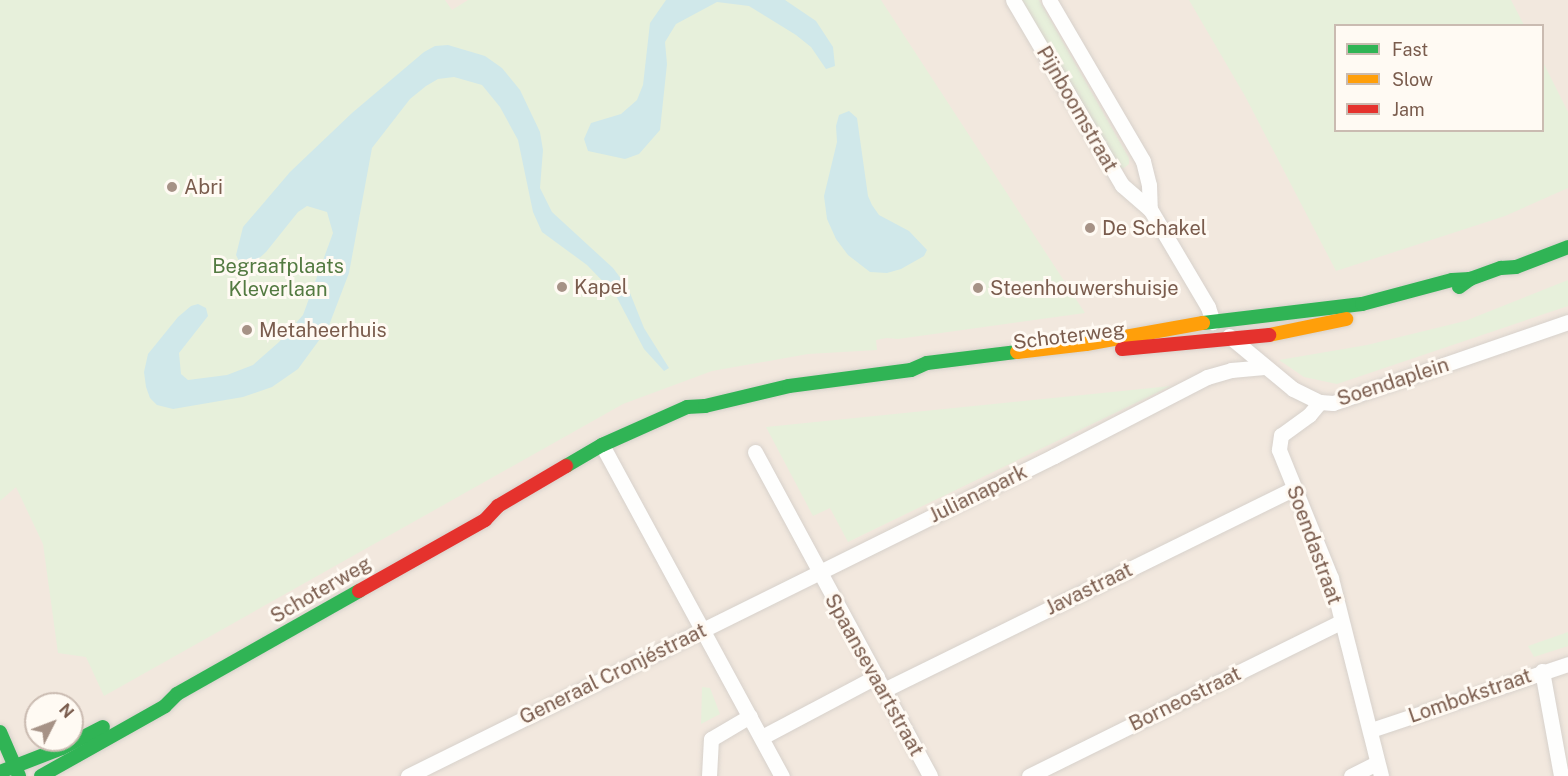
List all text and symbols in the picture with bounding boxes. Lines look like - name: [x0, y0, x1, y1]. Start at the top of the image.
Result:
- legend: [1334, 24, 1544, 132]
- text: Fast: [1392, 39, 1428, 60]
- street label: Pijnboomstraat: [1031, 42, 1123, 176]
- text: Slow: [1392, 69, 1433, 90]
- text: Jam: [1392, 99, 1425, 120]
- place label: Abri: [184, 175, 223, 199]
- marker: Abri: [165, 180, 179, 194]
- place label: De Schakel: [1102, 216, 1207, 240]
- marker: De Schakel: [1083, 221, 1097, 235]
- park label: Begraafplaats Kleverlaan: [212, 255, 344, 302]
- place label: Kapel: [574, 275, 628, 299]
- place label: Steenhouwershuisje: [990, 276, 1179, 300]
- marker: Kapel: [555, 280, 569, 294]
- marker: Steenhouwershuisje: [971, 281, 985, 295]
- street label: Schoterweg: [1012, 317, 1126, 355]
- place label: Metaheerhuis: [259, 318, 387, 342]
- marker: Metaheerhuis: [240, 323, 254, 337]
- street label: Soendaplein: [1334, 353, 1452, 411]
- street label: Julianapark: [925, 460, 1031, 528]
- street label: Soendastraat: [1281, 482, 1347, 608]
- street label: Schoterweg: [266, 551, 376, 629]
- street label: Javastraat: [1042, 558, 1136, 620]
- street label: Spaansevaartstraat: [819, 590, 929, 760]
- street label: Generaal Cronjéstraat: [516, 618, 710, 730]
- street label: Borneostraat: [1125, 662, 1245, 736]
- street label: Lombokstraat: [1405, 664, 1535, 728]
- north arrow: [24, 692, 84, 752]
- text: N: [55, 700, 78, 722]

